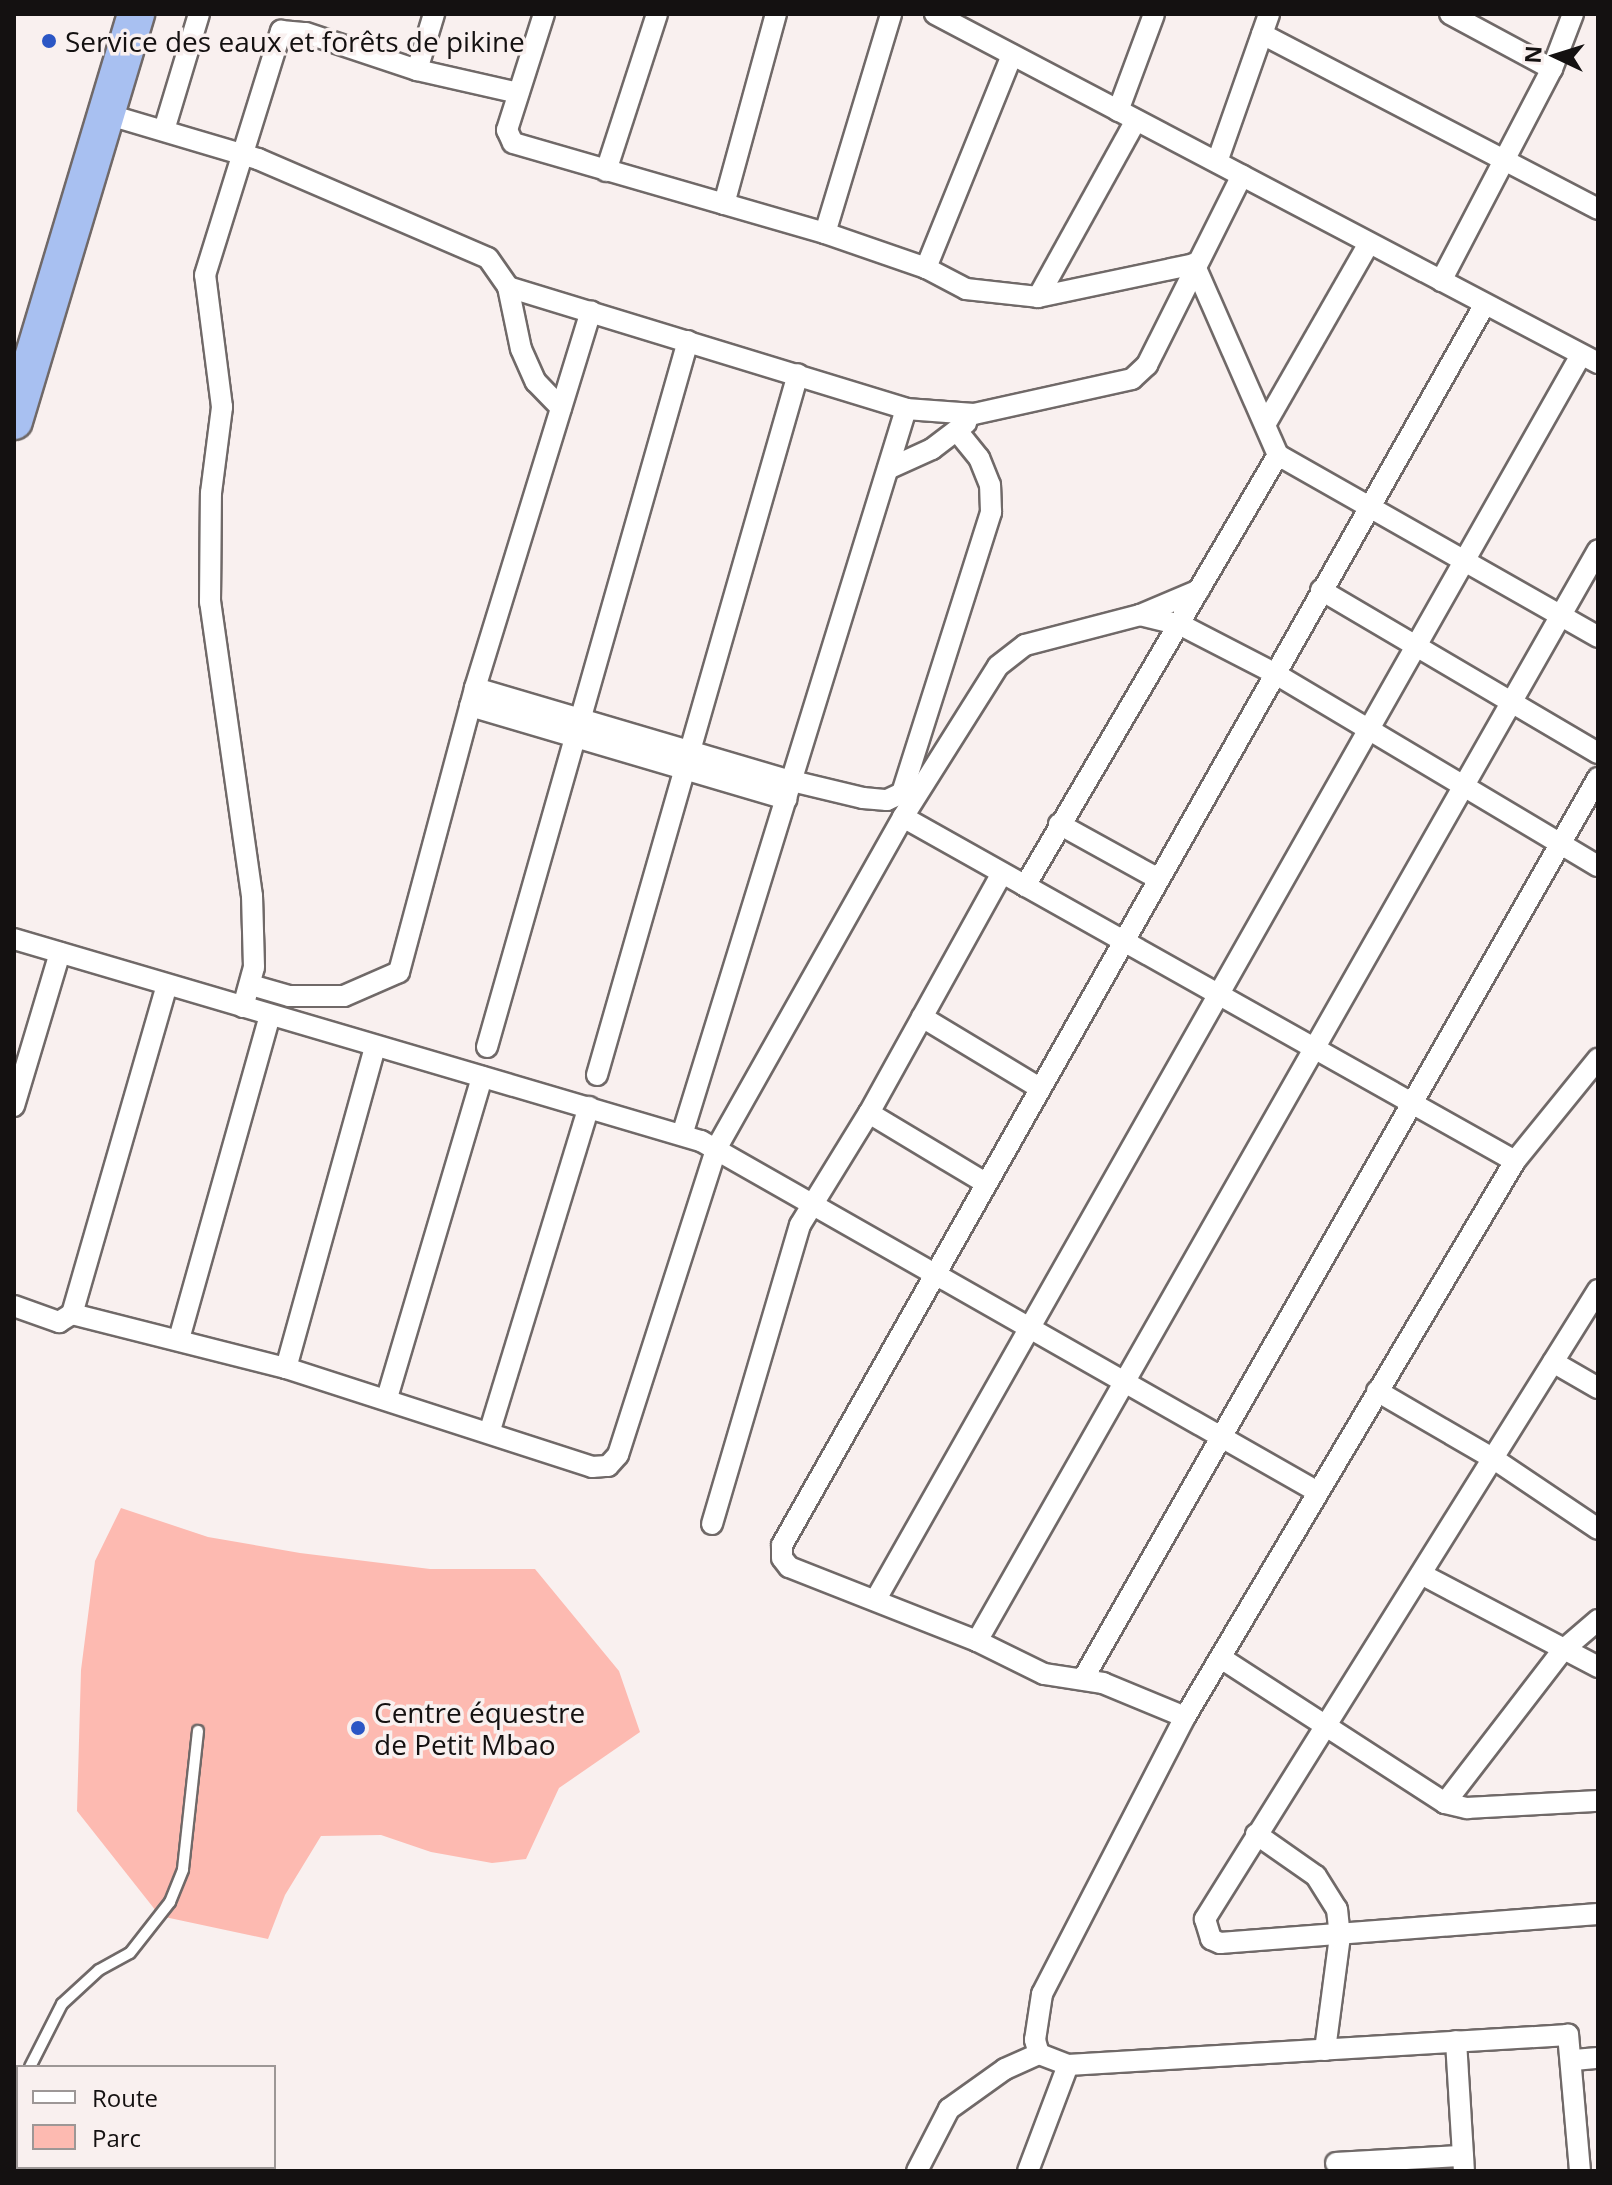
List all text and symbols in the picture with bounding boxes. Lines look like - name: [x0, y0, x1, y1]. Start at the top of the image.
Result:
- north arrow: [1516, 16, 1596, 96]
- place label: Service des eaux et forêts de pikine: [65, 24, 525, 58]
- marker: Service des eaux et forêts de pikine: [40, 32, 58, 50]
- text: N: [1516, 44, 1548, 64]
- place label: Centre équestre de Petit Mbao: [374, 1695, 585, 1761]
- marker: Centre équestre de Petit Mbao: [349, 1719, 367, 1737]
- legend: [16, 2065, 276, 2169]
- text: Route: [92, 2081, 158, 2114]
- text: Parc: [92, 2121, 141, 2154]

